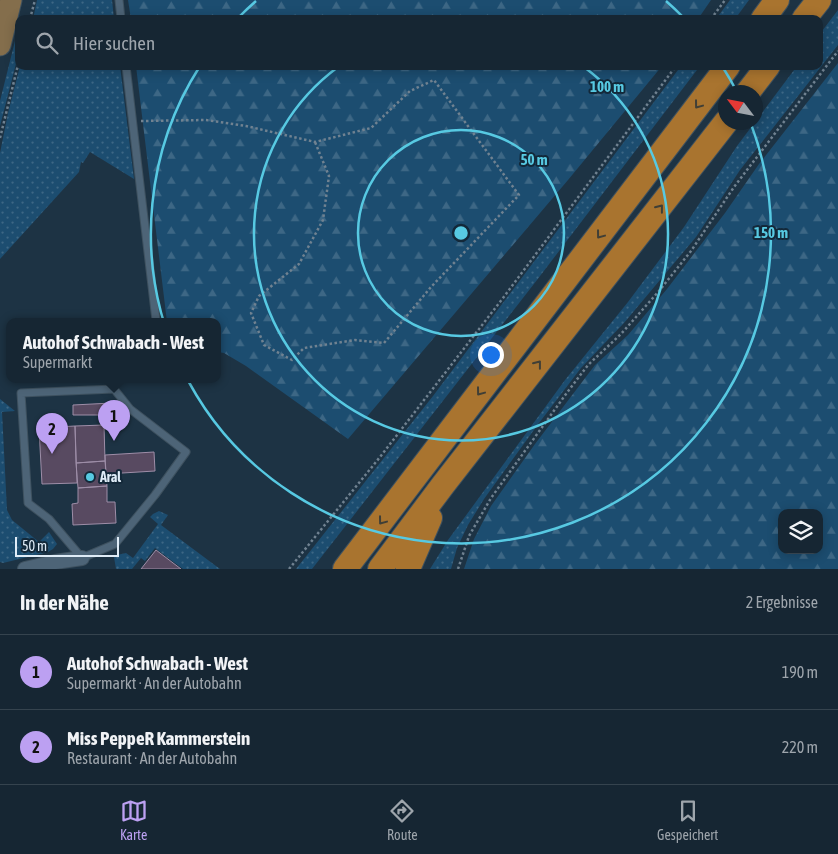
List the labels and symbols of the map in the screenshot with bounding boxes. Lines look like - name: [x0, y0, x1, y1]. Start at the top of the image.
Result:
- text: 100 m: [590, 78, 624, 95]
- north arrow: [718, 85, 763, 130]
- one-way arrow: [696, 99, 704, 108]
- text: 50 m: [521, 151, 548, 168]
- one-way arrow: [654, 205, 662, 214]
- centre of rings: [452, 224, 470, 242]
- text: 150 m: [754, 224, 788, 241]
- one-way arrow: [598, 229, 606, 238]
- your location: [478, 342, 504, 368]
- one-way arrow: [532, 360, 541, 370]
- one-way arrow: [478, 386, 486, 395]
- pin: 1: [98, 400, 130, 441]
- pin: 2: [36, 413, 68, 454]
- place label: Aral: [99, 469, 121, 485]
- marker: Aral: [84, 471, 96, 483]
- one-way arrow: [379, 515, 387, 524]
- scale bar: [15, 534, 119, 557]

